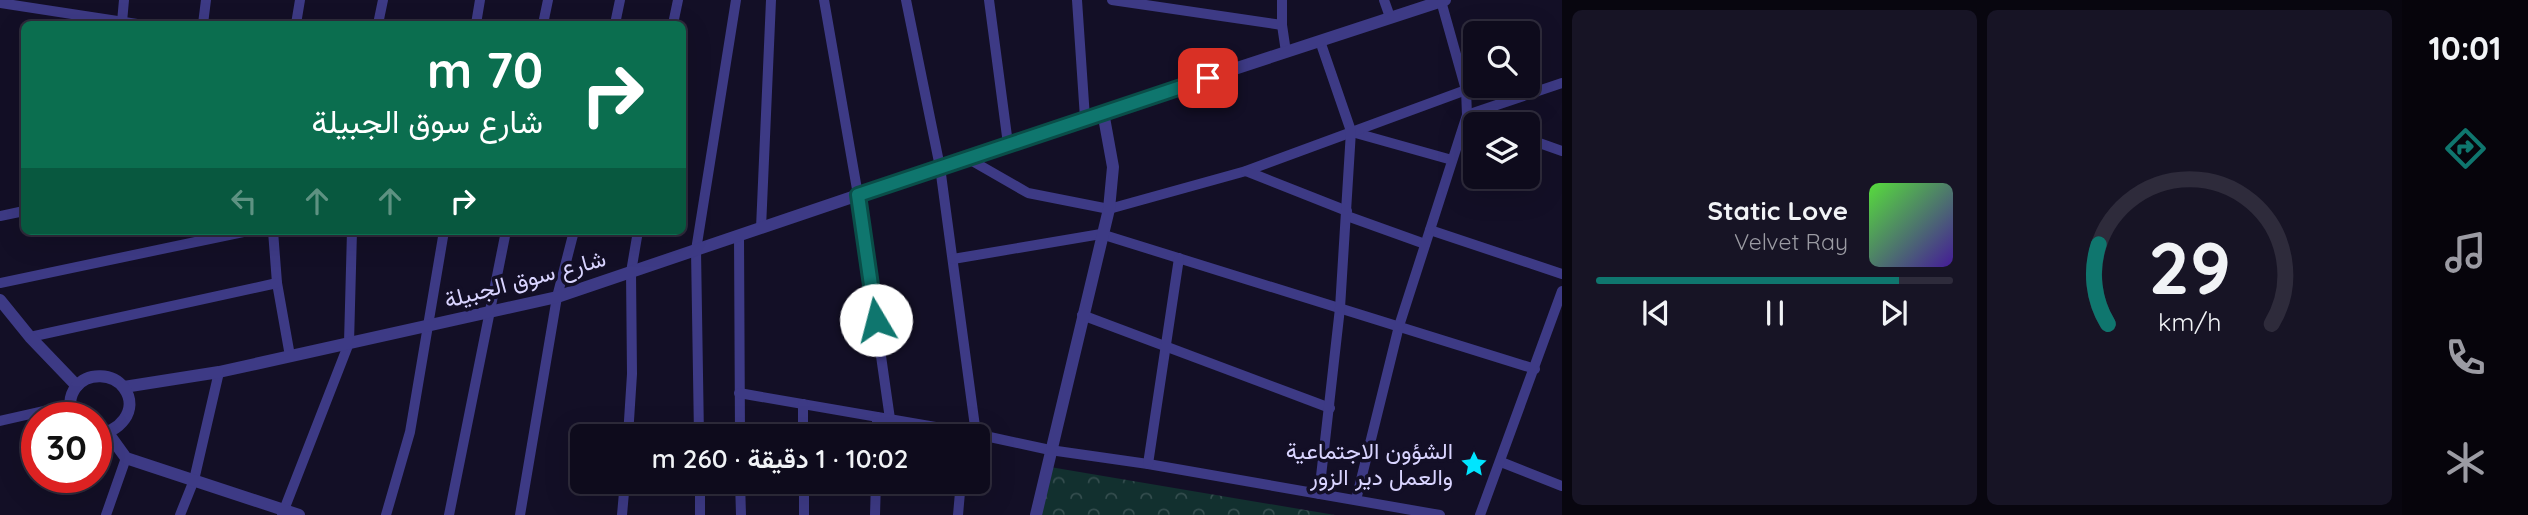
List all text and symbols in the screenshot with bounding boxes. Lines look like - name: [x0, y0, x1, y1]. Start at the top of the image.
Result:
- map controls: [1463, 21, 1540, 189]
- button: search: [1463, 21, 1540, 98]
- text: 10:01: [2429, 28, 2501, 68]
- text: 70 m: [427, 39, 543, 100]
- pin: [1178, 48, 1238, 108]
- icon: right: [567, 49, 658, 140]
- icon: arrive: [1189, 59, 1227, 97]
- text: شارع سوق الجبيلة: [312, 101, 543, 141]
- button: layers: [1463, 112, 1540, 189]
- icon: directions: [2441, 124, 2490, 173]
- icon: left: [225, 182, 263, 220]
- icon: ahead: [298, 182, 336, 220]
- icon: ahead: [371, 182, 409, 220]
- icon: right: [444, 182, 482, 220]
- text: Static Love: [1707, 194, 1848, 227]
- text: 29: [2148, 221, 2231, 312]
- text: Velvet Ray: [1734, 227, 1848, 256]
- icon: music: [2441, 228, 2490, 277]
- street label: شارع سوق الجبيلة: [441, 243, 609, 316]
- position arrow: [839, 283, 913, 357]
- icon: previous: [1637, 294, 1675, 332]
- icon: pause: [1756, 294, 1794, 332]
- icon: next: [1875, 294, 1913, 332]
- text: km/h: [2158, 305, 2221, 336]
- icon: phone: [2441, 333, 2490, 382]
- speed limit sign: 30: [21, 402, 112, 493]
- place label: الشؤون الاجتماعية والعمل دير الزور: [1286, 436, 1453, 492]
- icon: climate: [2441, 438, 2490, 487]
- text: 10:02 · 1 دقيقة · 260 m: [652, 442, 908, 475]
- place icon: الشؤون الاجتماعية والعمل دير الزور: [1459, 449, 1489, 479]

